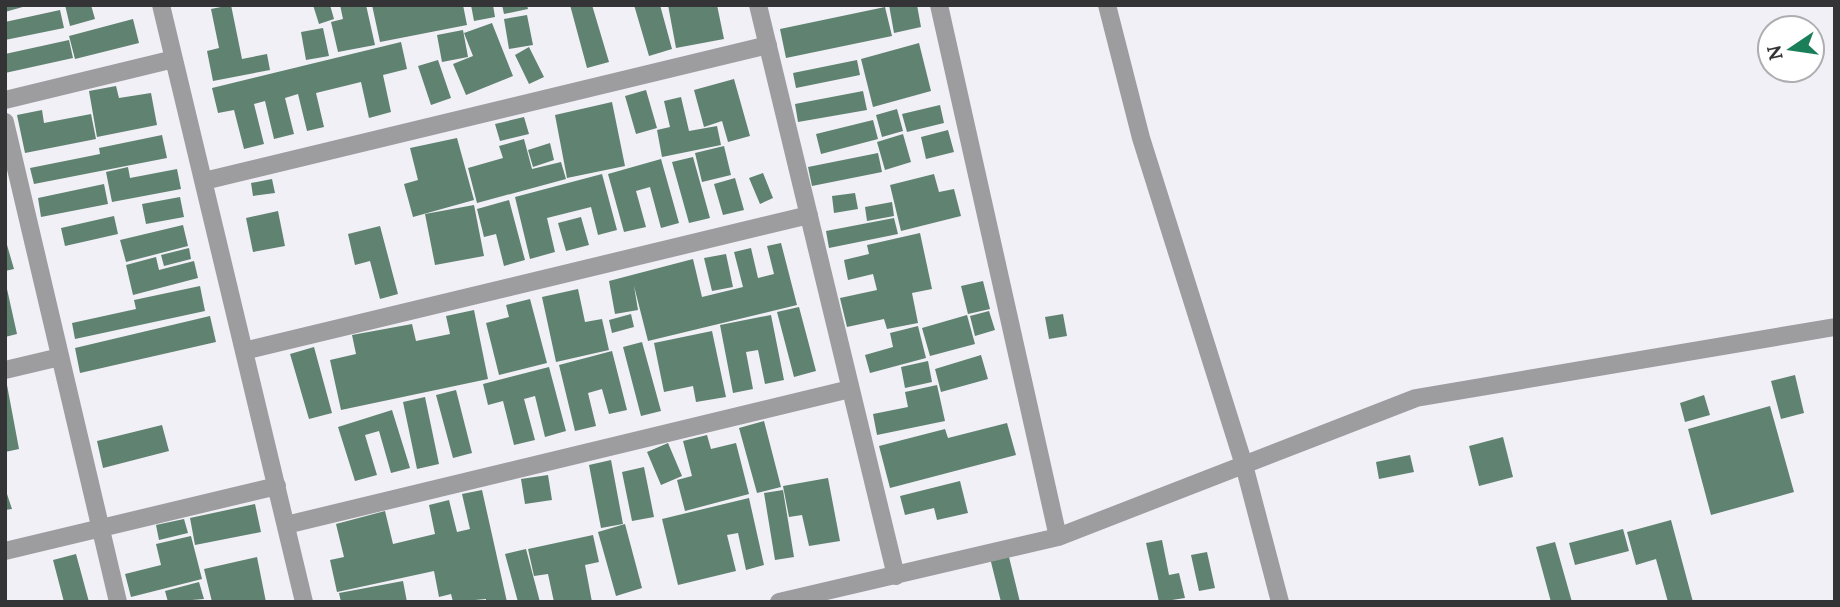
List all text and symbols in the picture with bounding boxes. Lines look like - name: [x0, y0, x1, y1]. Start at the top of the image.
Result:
- north arrow: [1756, 14, 1826, 84]
- text: N: [1761, 43, 1788, 63]

